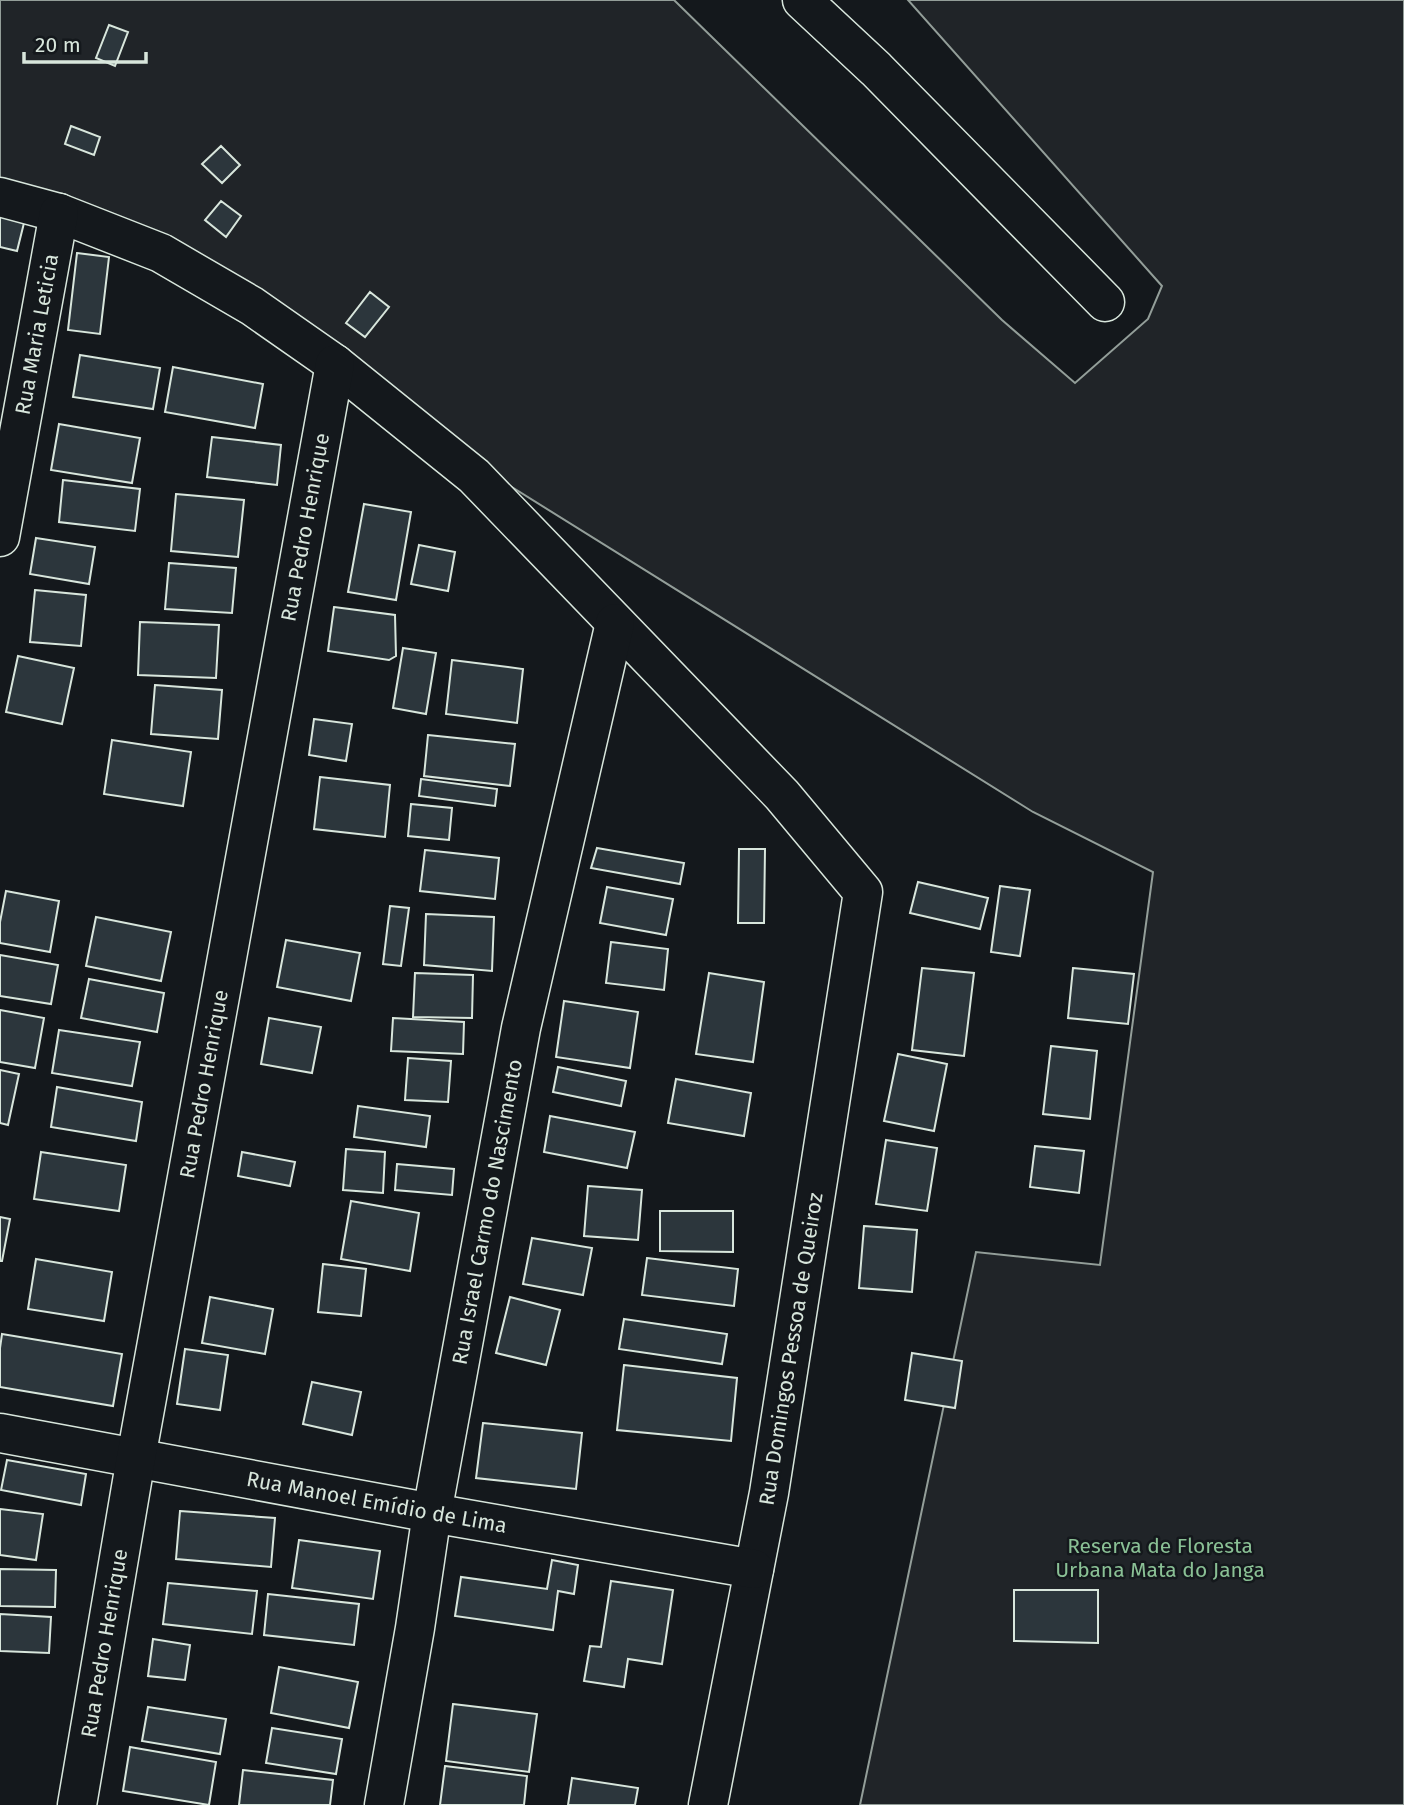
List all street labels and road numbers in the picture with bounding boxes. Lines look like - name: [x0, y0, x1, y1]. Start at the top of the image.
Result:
- street label: Rua Maria Leticia: [10, 252, 64, 417]
- street label: Rua Pedro Henrique: [275, 431, 335, 624]
- street label: Rua Pedro Henrique: [174, 988, 234, 1181]
- street label: Rua Israel Carmo do Nascimento: [446, 1057, 528, 1367]
- street label: Rua Domingos Pessoa de Queiroz: [753, 1191, 829, 1507]
- street label: Rua Manoel Emídio de Lima: [244, 1466, 509, 1539]
- street label: Rua Pedro Henrique: [76, 1547, 133, 1740]

